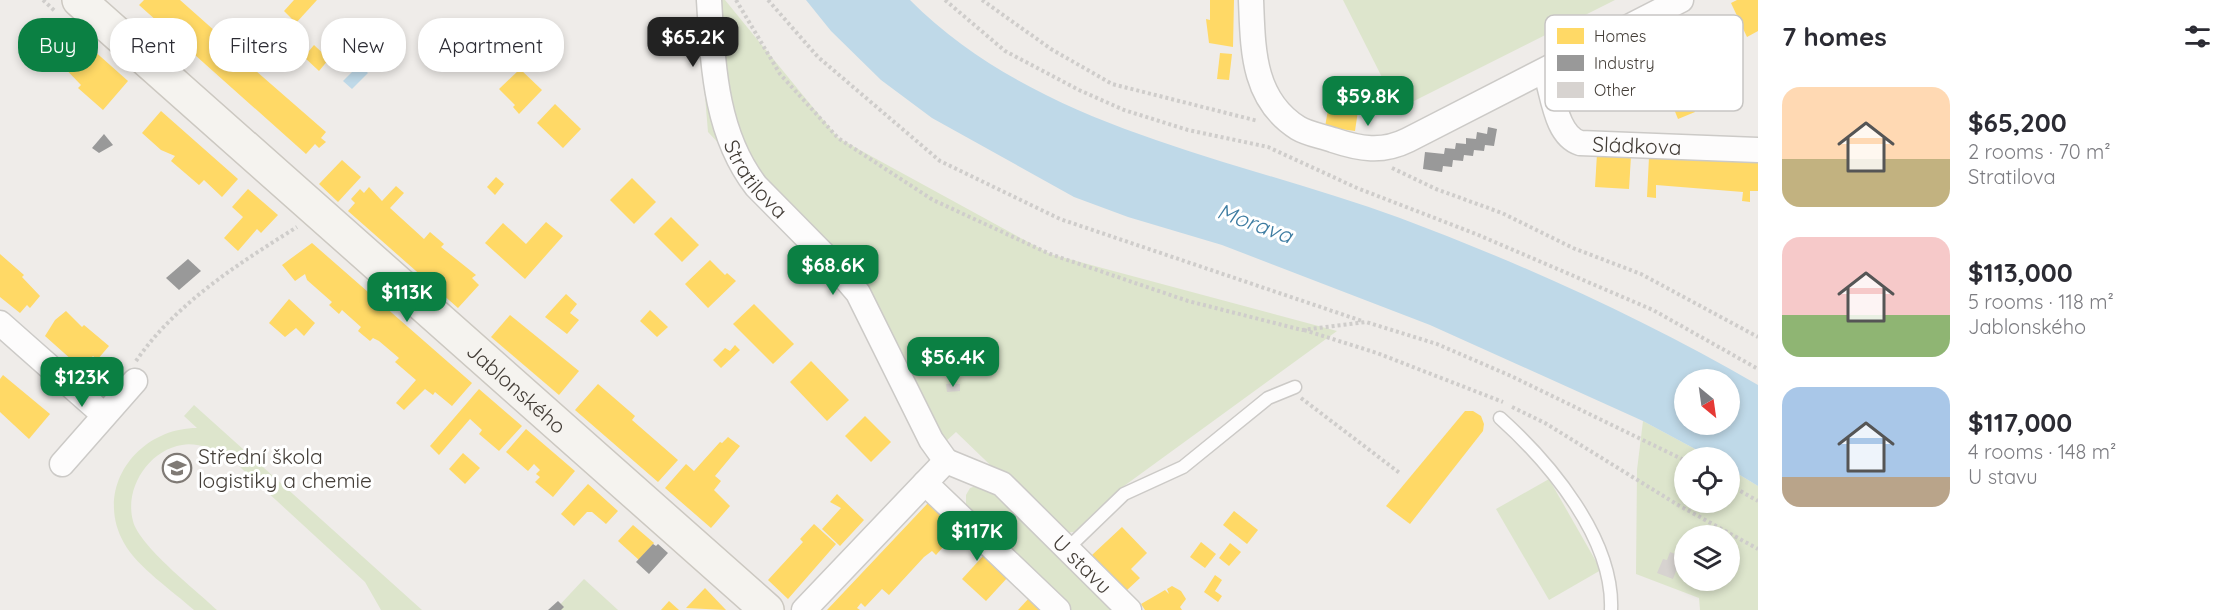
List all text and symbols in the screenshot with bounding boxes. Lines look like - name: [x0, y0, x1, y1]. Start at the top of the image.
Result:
- legend: [1545, 15, 1743, 111]
- pin: $65.2K: [644, 17, 742, 68]
- chip: Buy: [18, 18, 98, 72]
- chip: Rent: [110, 18, 197, 72]
- chip: Filters: [209, 18, 309, 72]
- chip: New: [321, 18, 406, 72]
- chip: Apartment: [418, 18, 564, 72]
- text: 7 homes: [1782, 20, 1887, 53]
- icon: filters: [2181, 20, 2214, 53]
- text: $65.2K: [661, 24, 725, 49]
- text: Homes: [1594, 26, 1646, 46]
- text: Industry: [1594, 53, 1654, 73]
- pin: $59.8K: [1319, 76, 1417, 127]
- text: Other: [1594, 80, 1636, 100]
- text: $59.8K: [1336, 83, 1400, 108]
- text: $65,200: [1968, 106, 2067, 139]
- icon: home: [1830, 111, 1902, 183]
- street label: Sládkova: [1592, 130, 1682, 160]
- street label: Stratilova: [719, 136, 793, 224]
- text: 2 rooms · 70 m²: [1968, 139, 2111, 164]
- text: Stratilova: [1968, 164, 2056, 189]
- water label: Morava: [1214, 197, 1298, 250]
- pin: $68.6K: [784, 245, 882, 296]
- text: $68.6K: [801, 252, 865, 277]
- text: $113,000: [1968, 256, 2073, 289]
- icon: home: [1830, 261, 1902, 333]
- pin: $113K: [365, 272, 449, 323]
- text: $113K: [381, 279, 433, 304]
- text: 5 rooms · 118 m²: [1968, 289, 2114, 314]
- text: Jablonského: [1968, 314, 2086, 339]
- street label: Jablonského: [462, 337, 572, 439]
- pin: $56.4K: [904, 337, 1002, 388]
- text: $56.4K: [921, 344, 985, 369]
- pin: $123K: [40, 357, 124, 408]
- text: $123K: [55, 364, 109, 389]
- north arrow: [1674, 369, 1740, 435]
- map controls: [1674, 369, 1740, 591]
- text: $117,000: [1968, 406, 2072, 439]
- icon: home: [1830, 411, 1902, 483]
- text: 4 rooms · 148 m²: [1968, 439, 2116, 464]
- place label: Střední škola logistiky a chemie: [198, 443, 372, 493]
- button: locate: [1674, 447, 1740, 513]
- school or university icon: Střední škola logistiky a chemie: [161, 452, 193, 484]
- text: U stavu: [1968, 464, 2038, 489]
- pin: $117K: [935, 511, 1019, 562]
- text: $117K: [951, 518, 1003, 543]
- button: layers: [1674, 525, 1740, 591]
- street label: U stavu: [1047, 529, 1118, 599]

